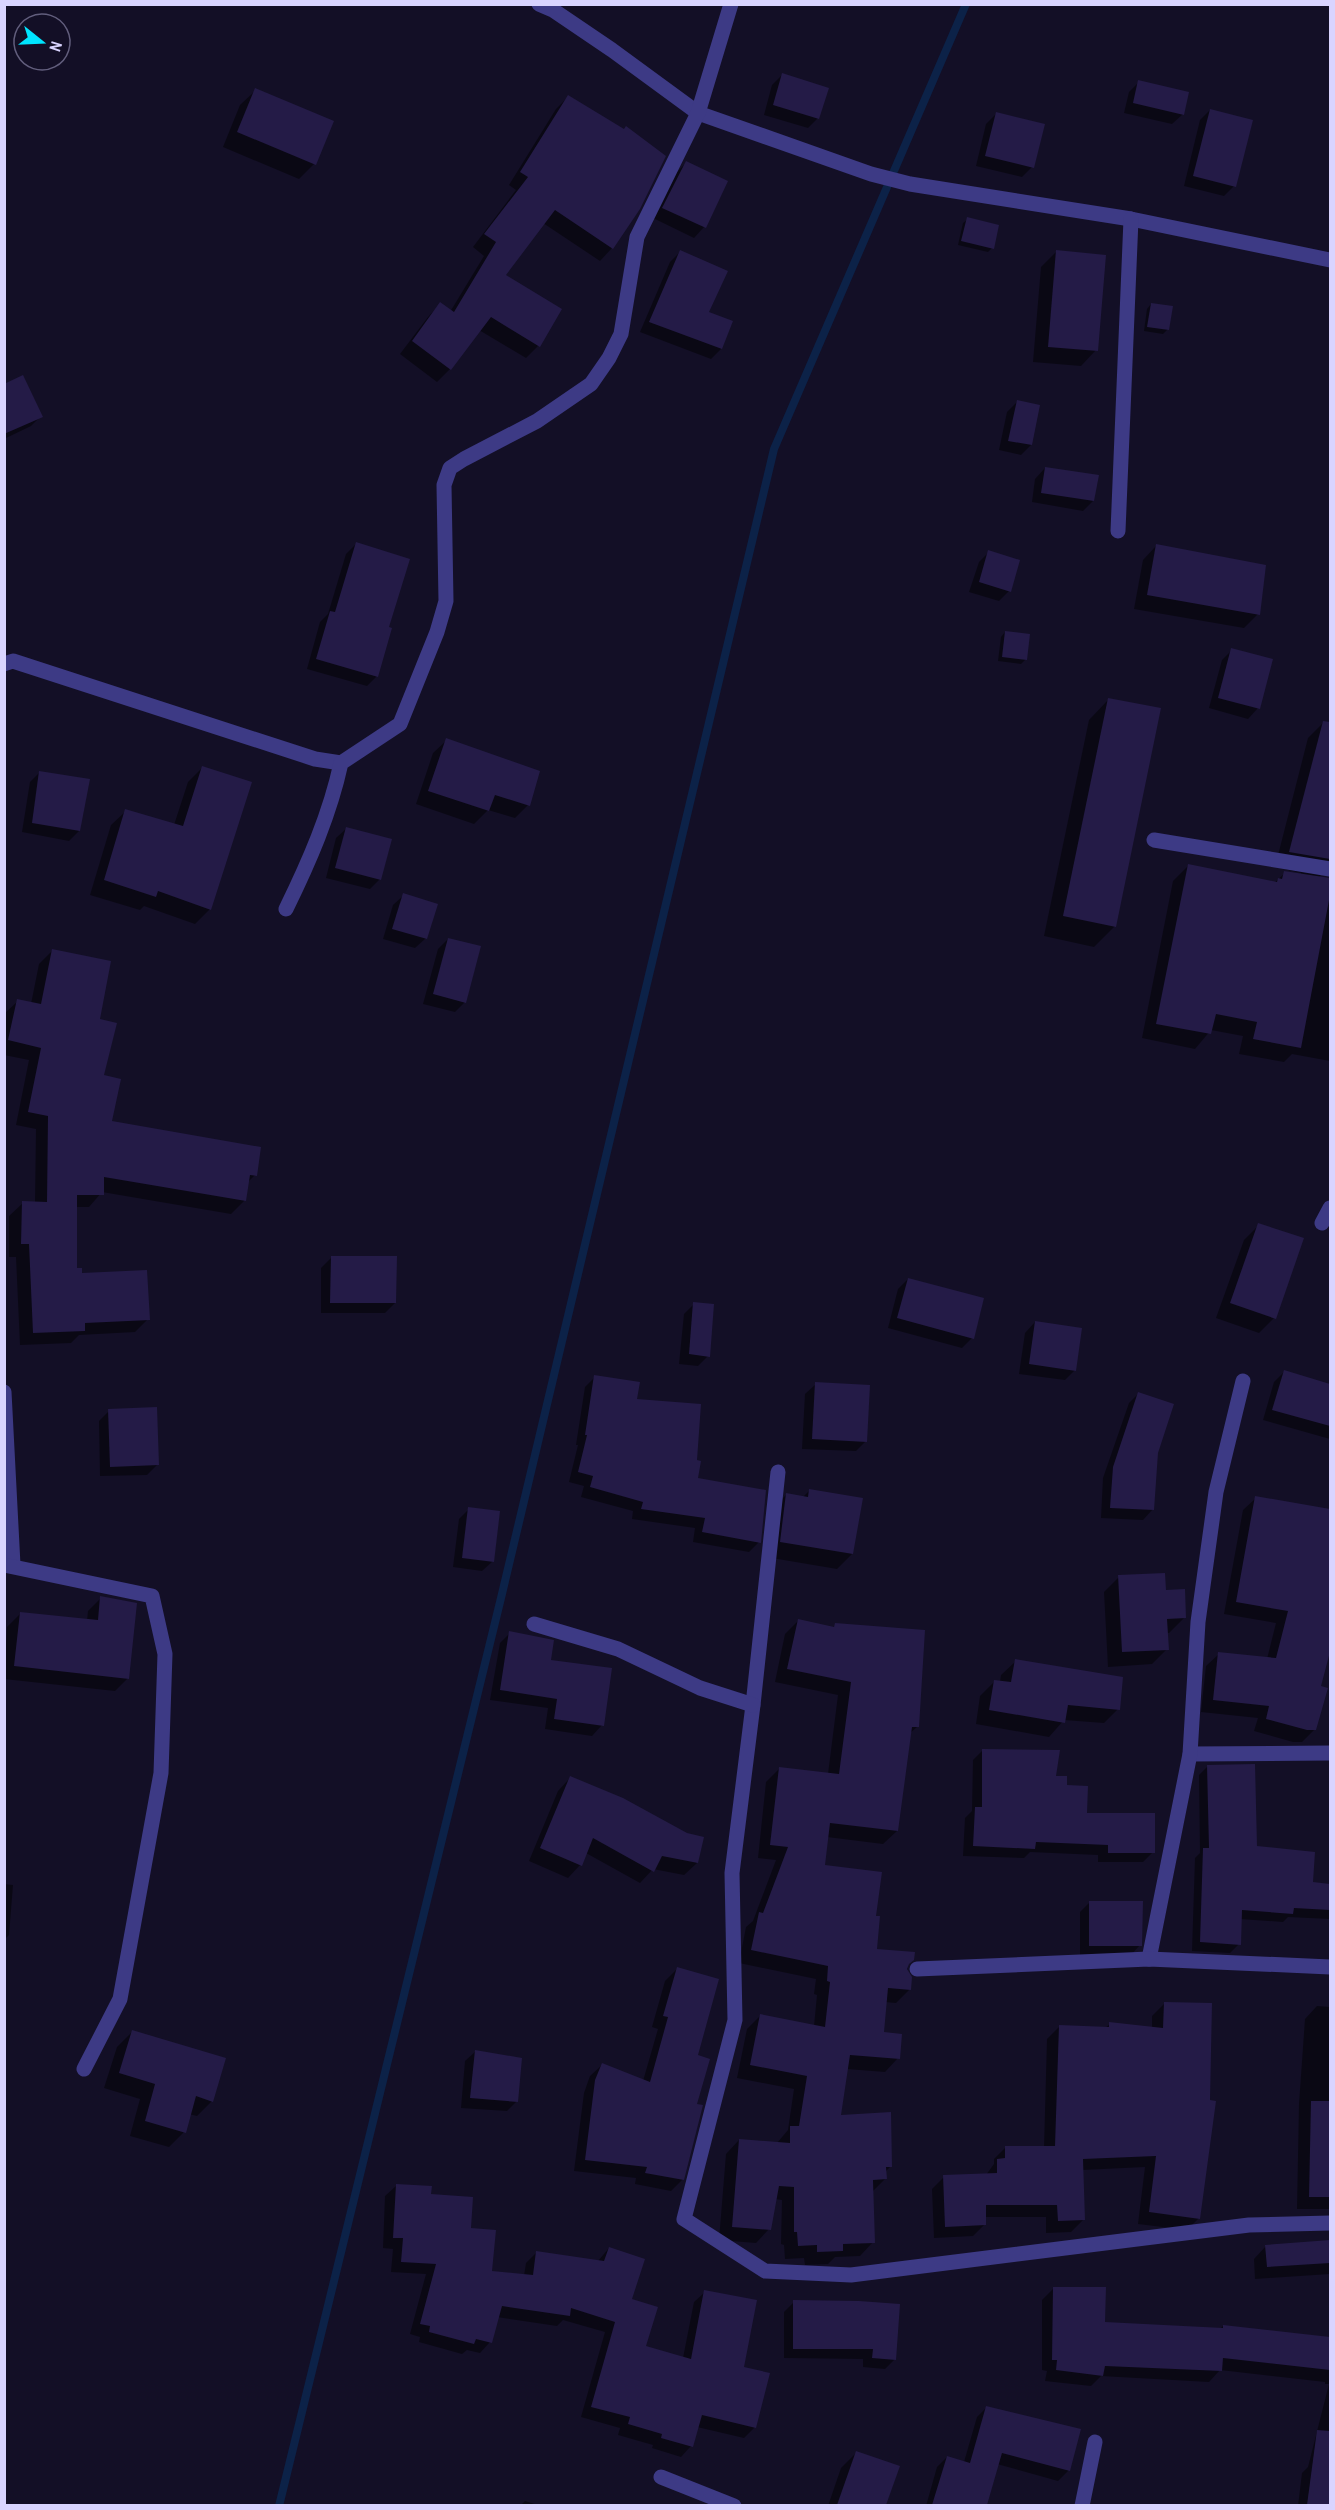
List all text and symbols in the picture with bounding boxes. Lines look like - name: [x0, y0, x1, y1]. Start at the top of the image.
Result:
- north arrow: [12, 12, 72, 72]
- text: N: [44, 39, 68, 55]

